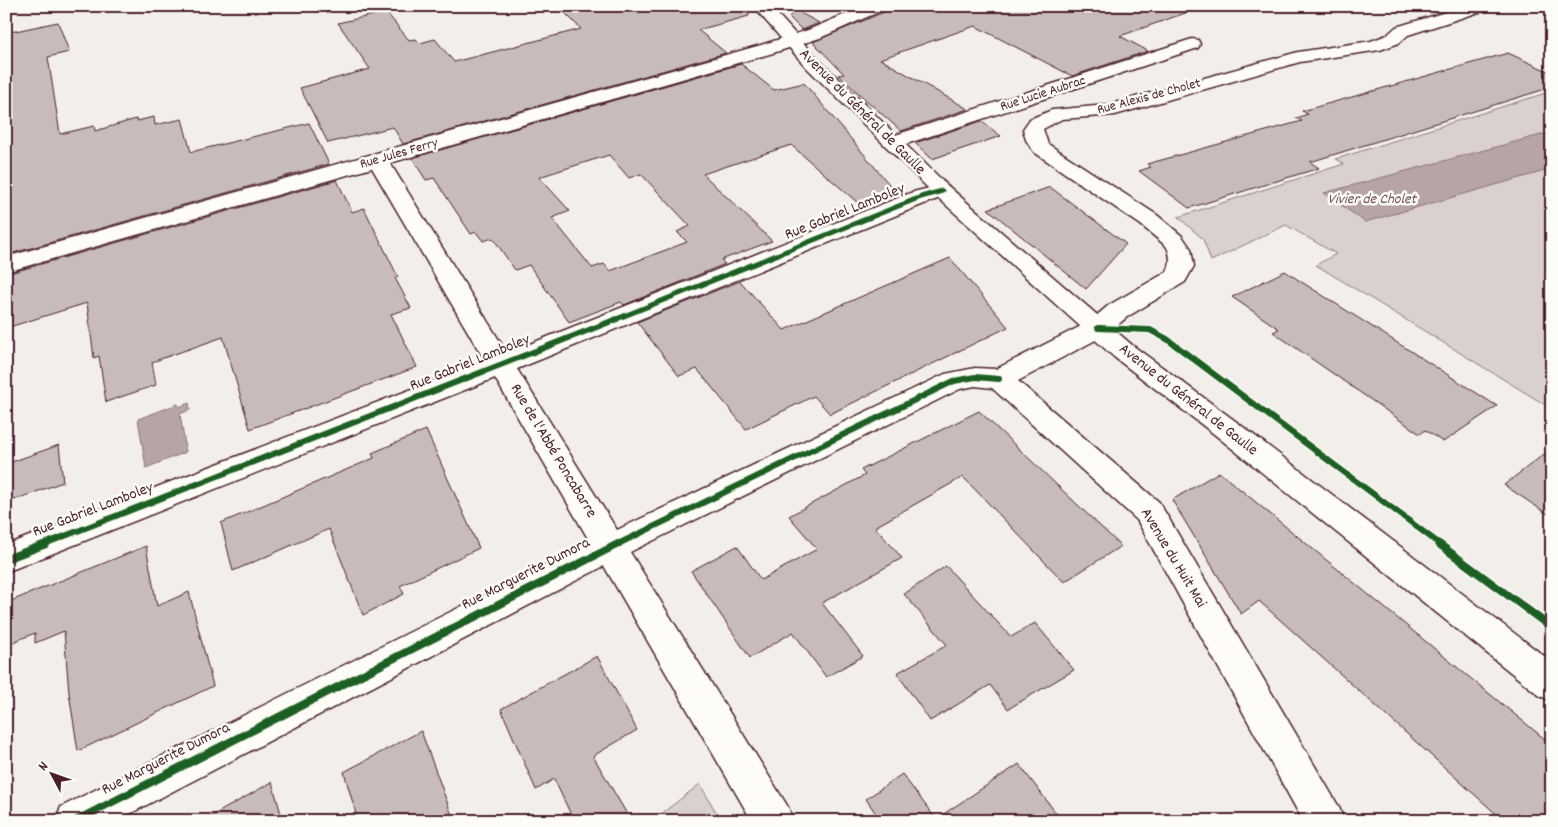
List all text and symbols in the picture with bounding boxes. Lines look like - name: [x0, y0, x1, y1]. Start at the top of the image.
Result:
- street label: Avenue du Général de Gaulle: [793, 43, 931, 181]
- street label: Rue Lucie Aubrac: [998, 71, 1089, 117]
- street label: Rue Alexis de Cholet: [1095, 74, 1203, 120]
- street label: Rue Jules Ferry: [358, 133, 441, 175]
- street label: Rue Gabriel Lamboley: [781, 177, 909, 247]
- water label: Vivier de Cholet: [1328, 189, 1418, 211]
- street label: Rue Gabriel Lamboley: [406, 328, 534, 398]
- street label: Avenue du Général de Gaulle: [1114, 338, 1262, 462]
- street label: Rue de l'Abbé Poncabarre: [504, 380, 602, 522]
- street label: Rue Gabriel Lamboley: [29, 476, 157, 544]
- street label: Avenue du Huit Mai: [1134, 504, 1212, 612]
- street label: Rue Marguerite Dumora: [458, 531, 595, 616]
- street label: Rue Marguerite Dumora: [98, 716, 235, 801]
- north arrow: [28, 750, 78, 800]
- text: N: [34, 758, 54, 776]

